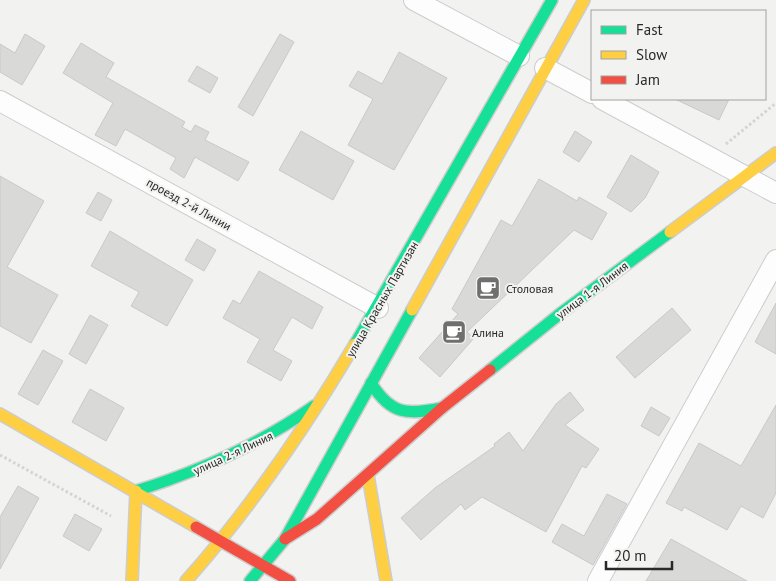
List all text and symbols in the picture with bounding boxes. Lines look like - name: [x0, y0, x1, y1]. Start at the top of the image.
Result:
- legend: [591, 10, 766, 100]
- text: Fast: [636, 20, 663, 39]
- text: Slow: [636, 45, 667, 64]
- text: Jam: [635, 70, 660, 89]
- street label: проезд 2-й Линии: [144, 175, 234, 233]
- street label: улица Красных Партизан: [343, 238, 421, 360]
- street label: улица 1-я Линия: [553, 258, 631, 322]
- cafe icon: Столовая: [475, 275, 501, 301]
- place label: Столовая: [506, 281, 553, 296]
- cafe icon: Алина: [441, 319, 467, 345]
- place label: Алина: [472, 325, 504, 340]
- street label: улица 2-я Линия: [191, 428, 275, 478]
- scale bar: [606, 538, 672, 570]
- text: 20 m: [614, 546, 647, 565]

